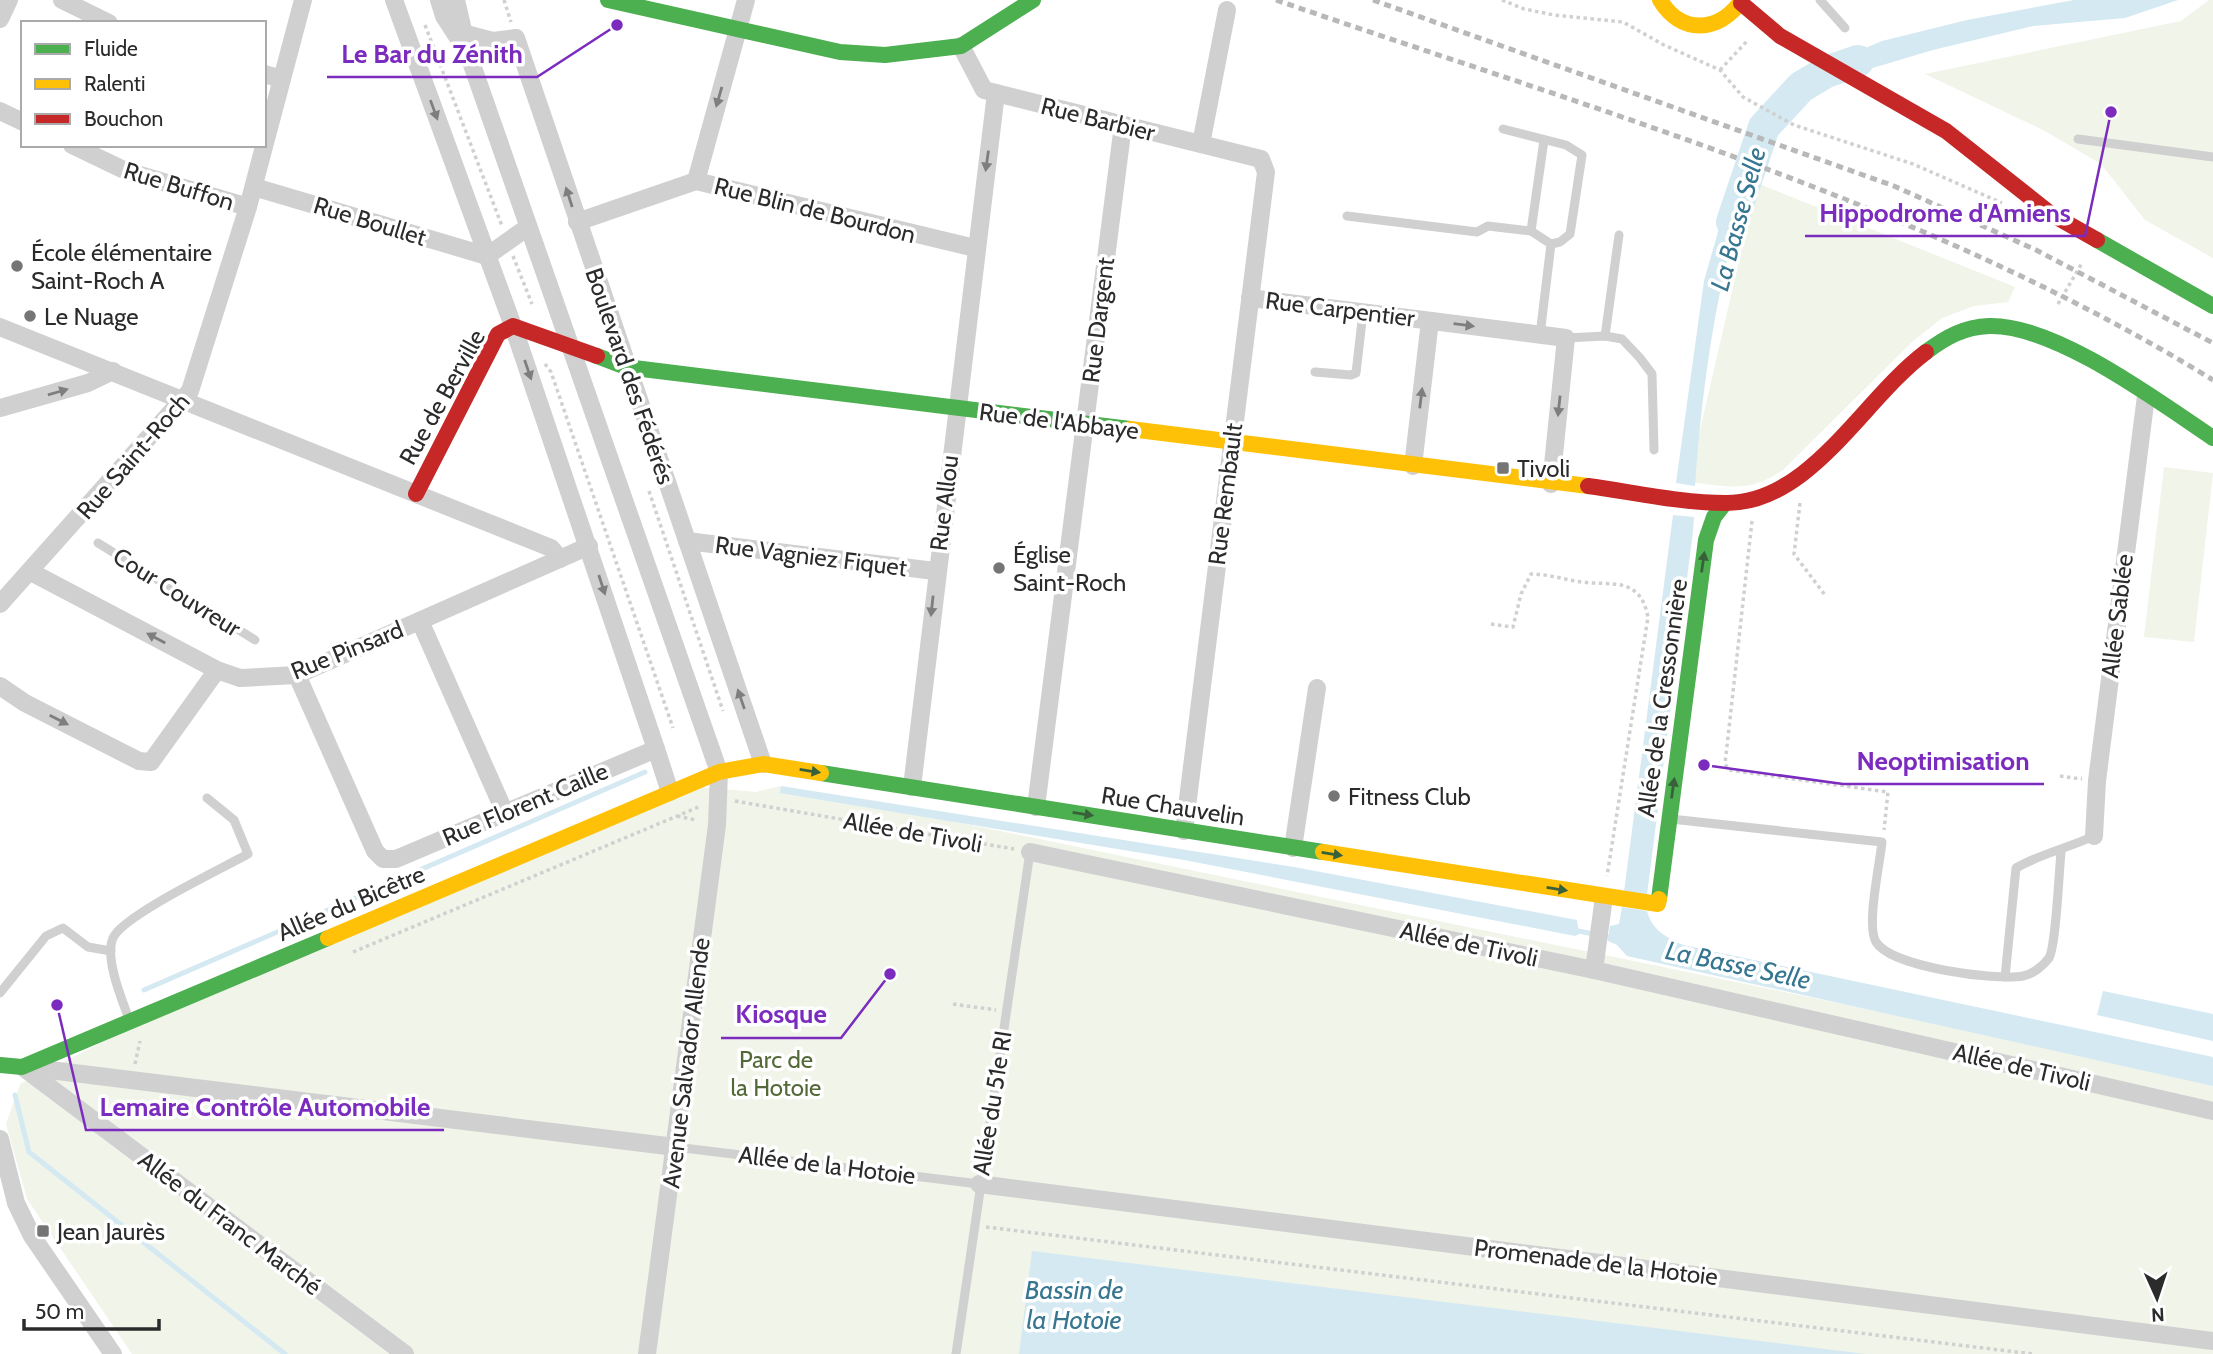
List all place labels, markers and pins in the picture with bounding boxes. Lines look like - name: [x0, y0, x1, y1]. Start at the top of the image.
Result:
- callout: Le Bar du Zénith: [327, 30, 537, 77]
- callout: Hippodrome d'Amiens: [1805, 189, 2085, 236]
- place label: École élémentaire Saint-Roch A: [31, 238, 212, 295]
- marker: École élémentaire Saint-Roch A: [9, 258, 25, 274]
- place label: Le Nuage: [44, 302, 138, 331]
- marker: Le Nuage: [22, 308, 38, 324]
- place label: Tivoli: [1517, 454, 1570, 483]
- marker: Tivoli: [1495, 460, 1511, 476]
- place label: Église Saint-Roch: [1013, 540, 1126, 597]
- marker: Église Saint-Roch: [991, 560, 1007, 576]
- callout: Neoptimisation: [1843, 737, 2044, 784]
- place label: Fitness Club: [1348, 782, 1471, 811]
- marker: Fitness Club: [1326, 788, 1342, 804]
- callout: Kiosque: [721, 991, 841, 1038]
- callout: Lemaire Contrôle Automobile: [86, 1083, 444, 1130]
- place label: Jean Jaurès: [56, 1217, 165, 1246]
- marker: Jean Jaurès: [35, 1223, 51, 1239]

